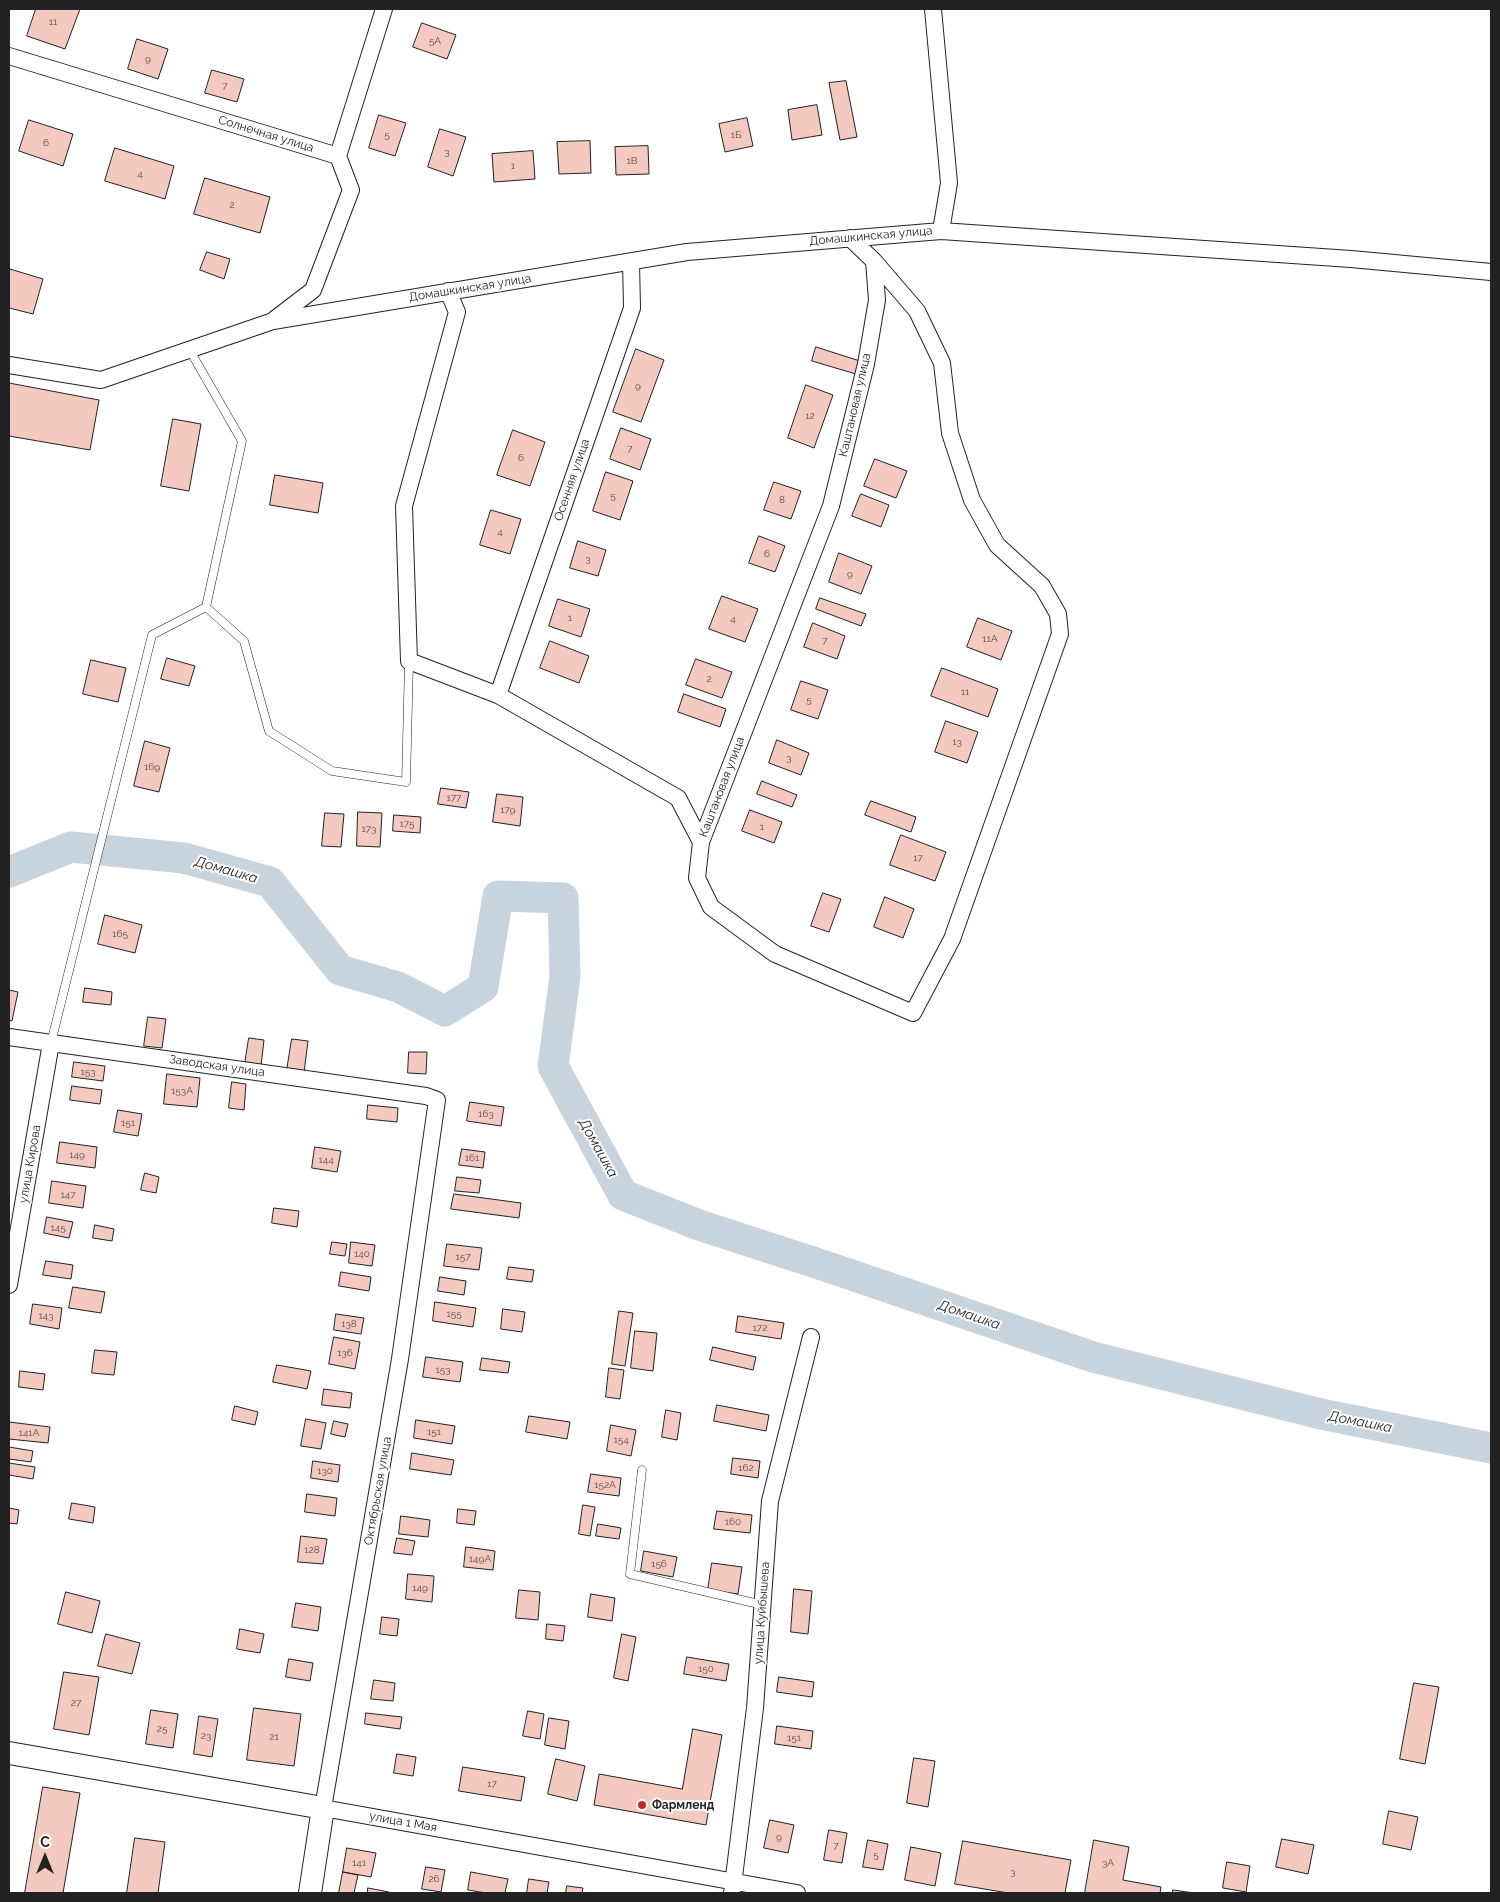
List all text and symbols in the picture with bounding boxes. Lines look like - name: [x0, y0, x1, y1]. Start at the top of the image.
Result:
- house number: 11: [49, 16, 57, 28]
- house number: 5А: [429, 35, 441, 47]
- house number: 9: [145, 53, 151, 65]
- house number: 7: [222, 80, 228, 92]
- street label: Солнечная улица: [216, 113, 316, 155]
- house number: 5: [384, 129, 390, 141]
- house number: 1Б: [731, 129, 741, 141]
- house number: 6: [43, 137, 49, 149]
- house number: 3: [444, 146, 450, 158]
- house number: 1В: [627, 155, 637, 167]
- house number: 1: [511, 160, 515, 172]
- house number: 4: [137, 168, 143, 180]
- house number: 2: [229, 199, 235, 211]
- street label: Домашкинская улица: [809, 223, 933, 249]
- street label: Домашкинская улица: [408, 271, 532, 305]
- street label: Каштановая улица: [836, 352, 874, 458]
- house number: 9: [635, 380, 641, 392]
- house number: 12: [805, 410, 815, 422]
- street label: Осенняя улица: [551, 437, 593, 523]
- house number: 7: [627, 443, 633, 455]
- house number: 6: [518, 452, 524, 464]
- house number: 5: [610, 490, 616, 502]
- house number: 8: [779, 494, 785, 506]
- house number: 4: [497, 526, 503, 538]
- house number: 6: [764, 548, 770, 560]
- house number: 3: [585, 553, 591, 565]
- house number: 9: [847, 568, 853, 580]
- house number: 1: [568, 612, 572, 624]
- house number: 4: [730, 613, 736, 625]
- house number: 11А: [982, 633, 998, 645]
- house number: 7: [822, 635, 828, 647]
- house number: 2: [706, 673, 712, 685]
- house number: 11: [961, 686, 969, 698]
- house number: 5: [806, 694, 812, 706]
- street label: Каштановая улица: [696, 735, 748, 839]
- house number: 13: [952, 736, 962, 748]
- house number: 3: [786, 752, 792, 764]
- house number: 169: [144, 761, 160, 773]
- house number: 177: [447, 792, 461, 804]
- house number: 179: [500, 804, 516, 816]
- house number: 175: [400, 818, 414, 830]
- house number: 1: [760, 821, 764, 833]
- house number: 173: [362, 823, 376, 835]
- house number: 17: [913, 852, 923, 864]
- water label: Домашка: [193, 853, 259, 887]
- house number: 165: [112, 928, 128, 940]
- street label: Заводская улица: [168, 1052, 266, 1080]
- house number: 153: [80, 1066, 96, 1078]
- house number: 153А: [171, 1085, 193, 1097]
- house number: 163: [478, 1108, 494, 1120]
- water label: Домашка: [575, 1116, 621, 1180]
- house number: 151: [121, 1117, 135, 1129]
- street label: улица Кирова: [16, 1124, 44, 1204]
- house number: 149: [69, 1149, 85, 1161]
- house number: 161: [465, 1152, 479, 1164]
- house number: 144: [318, 1154, 334, 1166]
- house number: 147: [60, 1189, 76, 1201]
- house number: 145: [50, 1222, 66, 1234]
- house number: 140: [354, 1248, 370, 1260]
- house number: 157: [455, 1251, 471, 1263]
- water label: Домашка: [936, 1297, 1002, 1333]
- house number: 155: [446, 1308, 462, 1320]
- house number: 143: [38, 1310, 54, 1322]
- house number: 138: [341, 1318, 357, 1330]
- house number: 172: [753, 1322, 767, 1334]
- house number: 136: [337, 1347, 353, 1359]
- house number: 153: [435, 1364, 451, 1376]
- water label: Домашка: [1327, 1408, 1393, 1436]
- house number: 151: [427, 1426, 441, 1438]
- house number: 141А: [19, 1427, 39, 1439]
- house number: 154: [613, 1434, 629, 1446]
- street label: Октябрьская улица: [361, 1436, 395, 1546]
- house number: 162: [738, 1462, 754, 1474]
- house number: 130: [317, 1465, 333, 1477]
- house number: 152А: [594, 1479, 616, 1491]
- house number: 160: [725, 1516, 741, 1528]
- house number: 128: [304, 1544, 320, 1556]
- house number: 149А: [469, 1553, 491, 1565]
- house number: 156: [651, 1558, 667, 1570]
- street label: улица Куйбышева: [751, 1561, 773, 1665]
- house number: 149: [412, 1582, 428, 1594]
- house number: 150: [698, 1663, 714, 1675]
- house number: 27: [71, 1697, 81, 1709]
- house number: 25: [157, 1723, 167, 1735]
- house number: 23: [201, 1730, 211, 1742]
- house number: 21: [269, 1731, 279, 1743]
- house number: 151: [787, 1732, 801, 1744]
- house number: 17: [487, 1778, 497, 1790]
- place label: Фармленд: [652, 1798, 714, 1812]
- marker: Фармленд: [636, 1799, 648, 1811]
- street label: улица 1 Мая: [368, 1809, 438, 1835]
- house number: 9: [776, 1831, 782, 1843]
- north arrow: [20, 1832, 70, 1882]
- text: С: [40, 1834, 50, 1850]
- house number: 7: [833, 1840, 839, 1852]
- house number: 5: [873, 1849, 879, 1861]
- house number: 141: [352, 1857, 366, 1869]
- house number: 3А: [1102, 1857, 1114, 1869]
- house number: 3: [1010, 1866, 1016, 1878]
- house number: 26: [428, 1873, 440, 1885]

